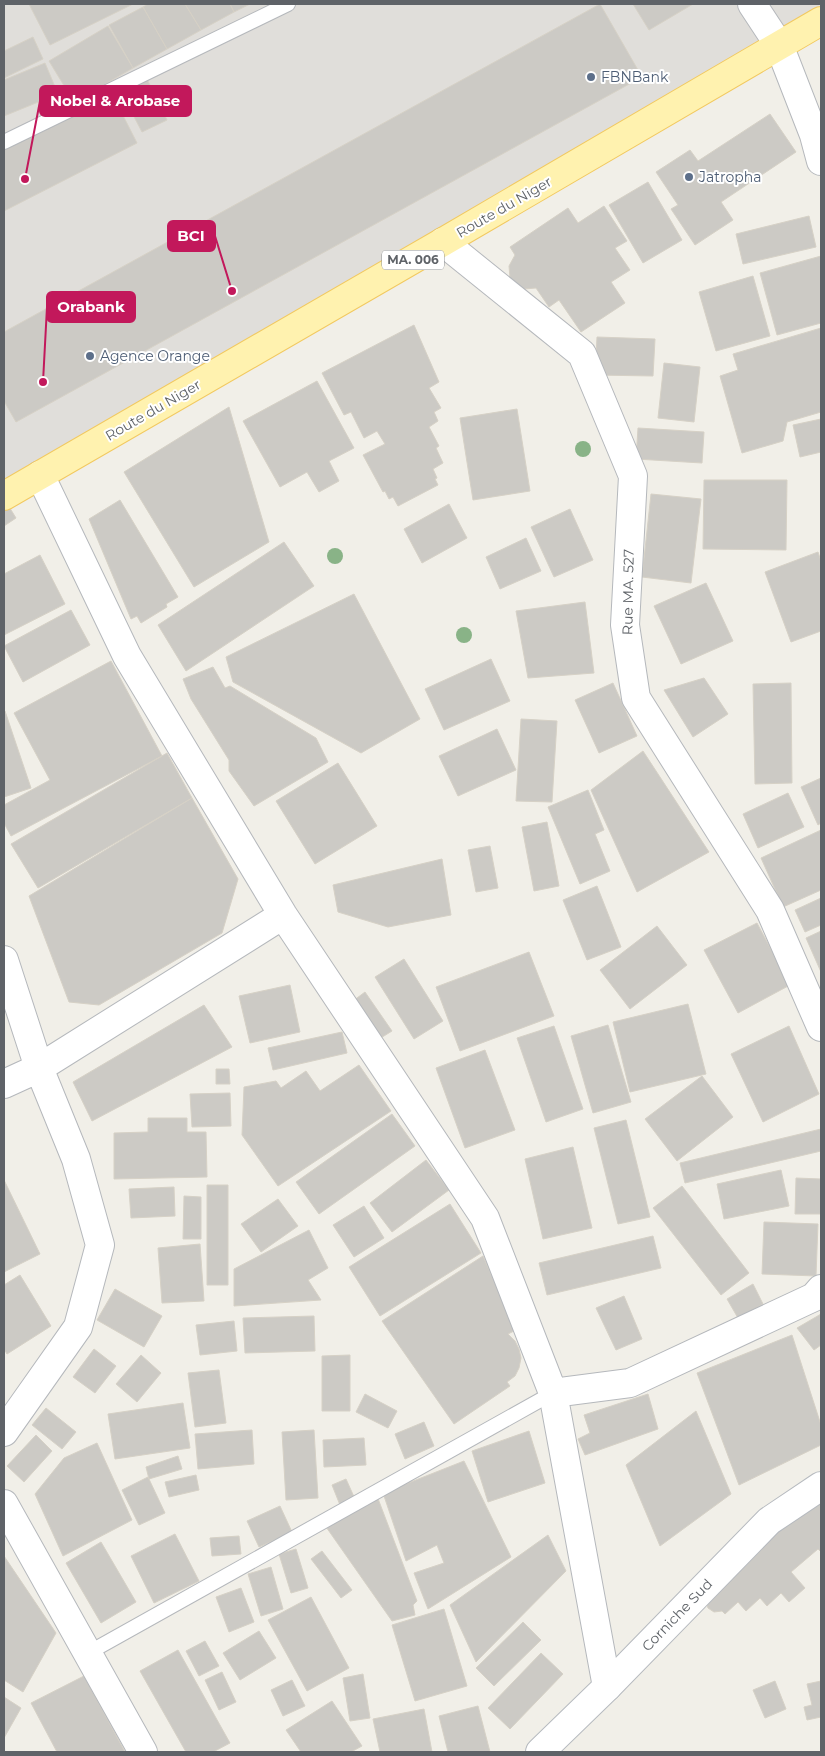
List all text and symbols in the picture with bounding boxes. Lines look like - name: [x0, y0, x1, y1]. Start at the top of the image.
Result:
- place label: FBNBank: [601, 68, 669, 86]
- marker: FBNBank: [585, 71, 597, 83]
- callout: Nobel & Arobase: [40, 86, 191, 116]
- text: Nobel & Arobase: [50, 91, 180, 110]
- place label: Jatropha: [698, 168, 761, 186]
- marker: Jatropha: [683, 171, 695, 183]
- street label: Route du Niger: [453, 172, 555, 242]
- callout: BCI: [168, 221, 215, 251]
- text: BCI: [177, 226, 205, 245]
- road number: MA. 006: [382, 250, 444, 270]
- callout: Orabank: [47, 292, 135, 322]
- text: Orabank: [57, 297, 125, 316]
- place label: Agence Orange: [100, 347, 210, 365]
- marker: Agence Orange: [84, 350, 96, 362]
- street label: Route du Niger: [102, 375, 204, 445]
- street label: Rue MA. 527: [618, 549, 638, 635]
- street label: Corniche Sud: [638, 1575, 716, 1655]

